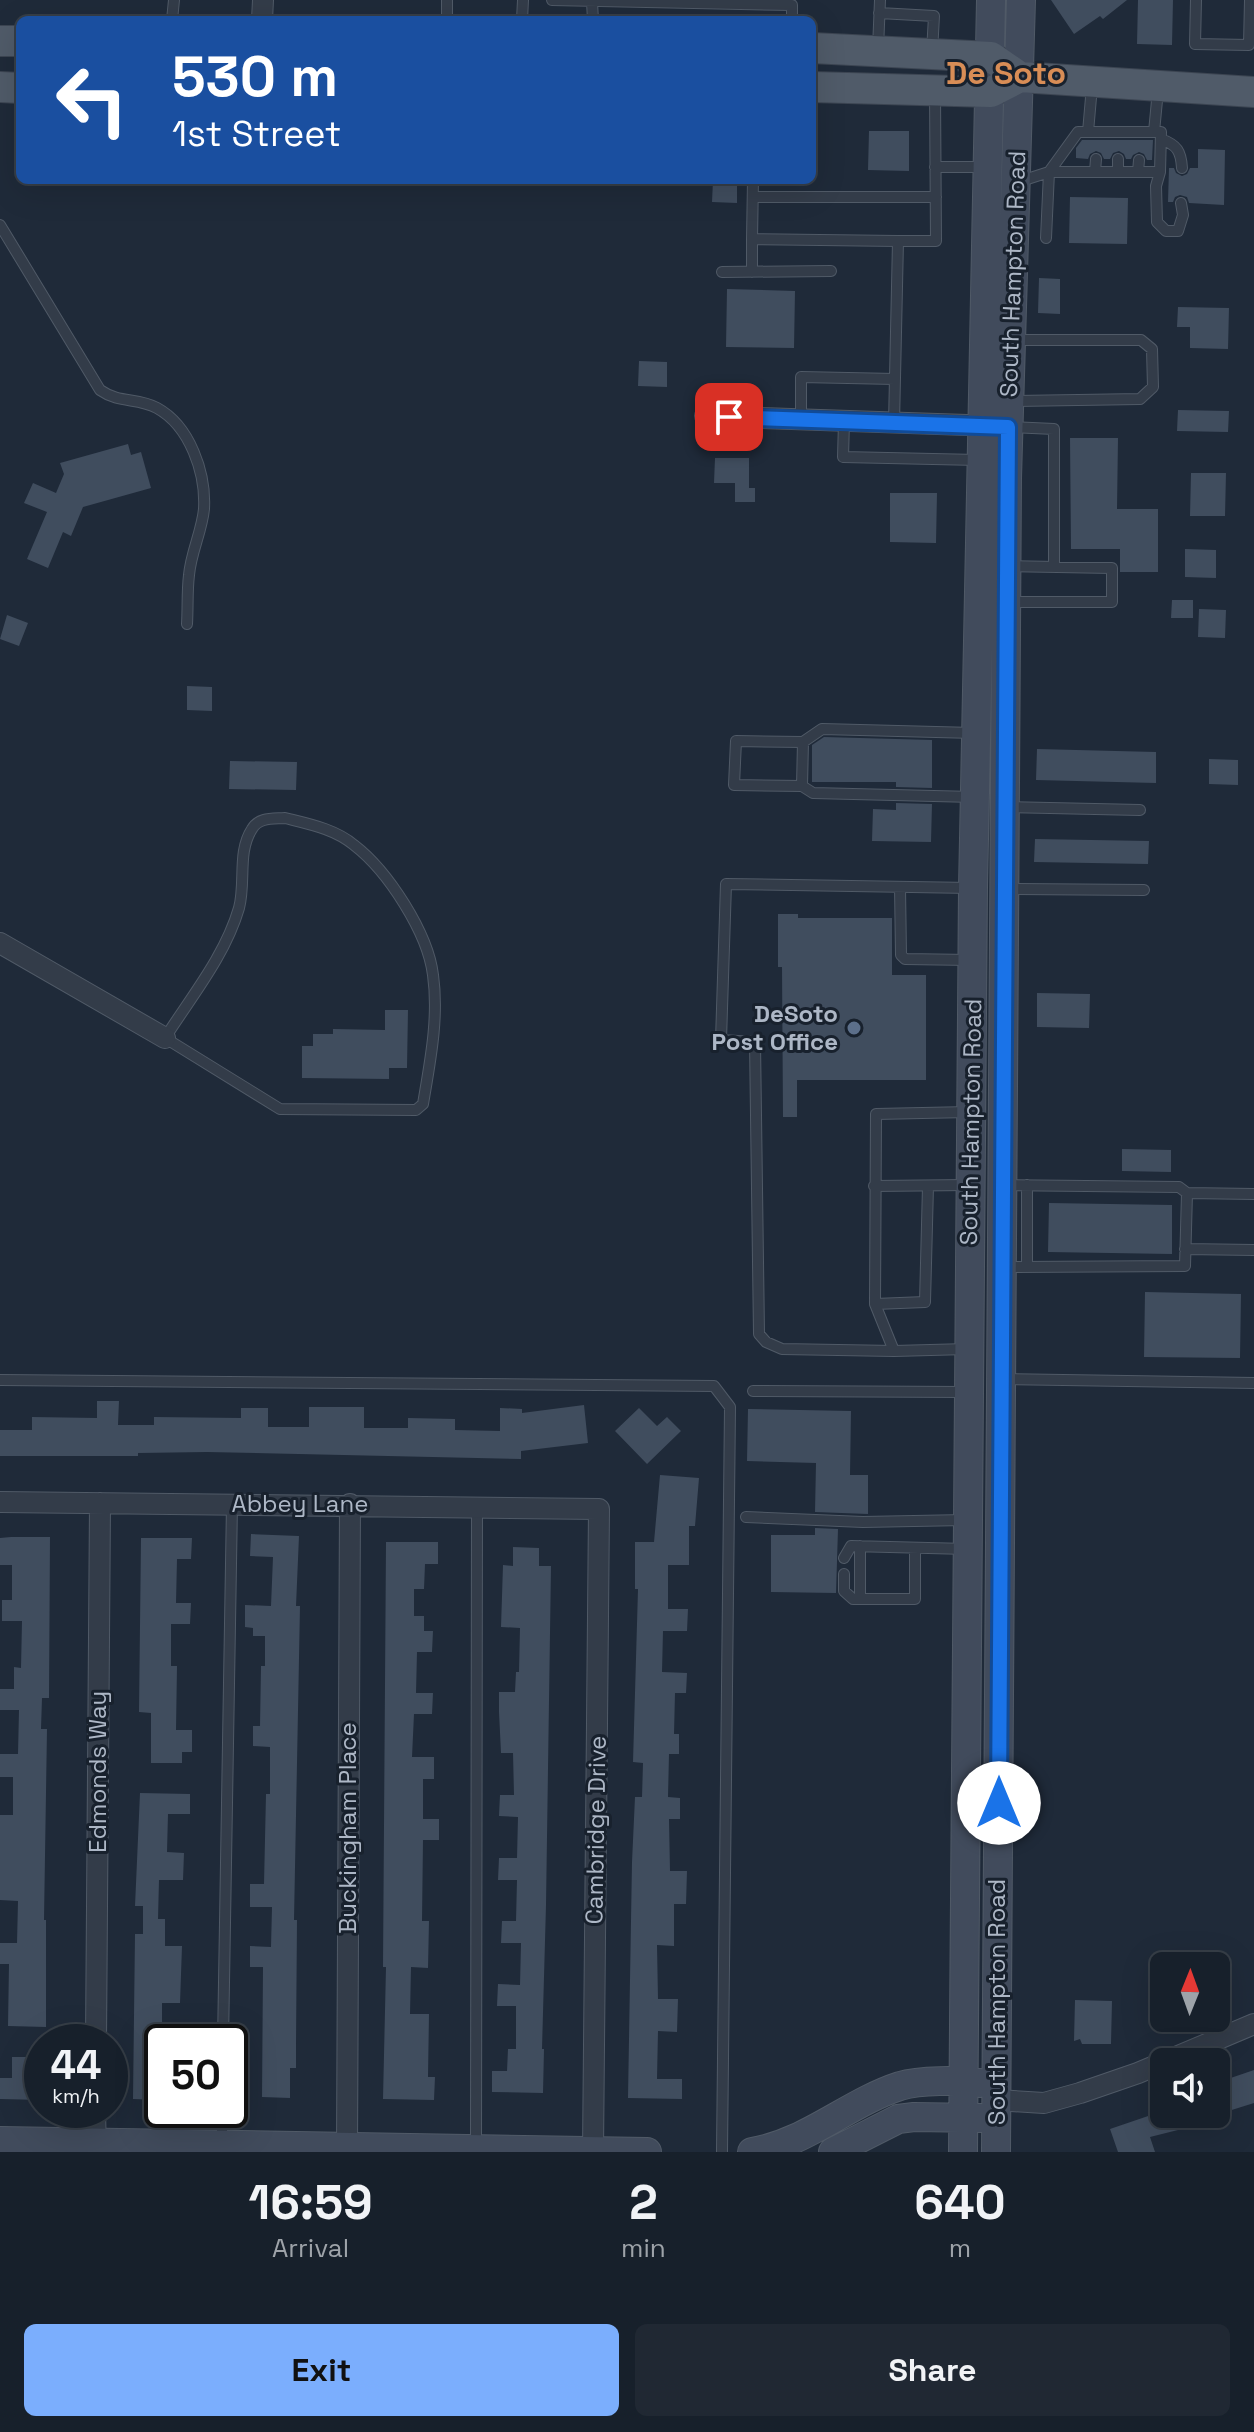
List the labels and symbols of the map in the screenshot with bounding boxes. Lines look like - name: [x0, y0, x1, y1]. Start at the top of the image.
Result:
- district label: De Soto: [946, 53, 1066, 93]
- street label: South Hampton Road: [993, 150, 1032, 398]
- pin: [695, 383, 763, 451]
- place label: DeSoto Post Office: [712, 998, 838, 1057]
- street label: South Hampton Road: [953, 998, 988, 1246]
- marker: DeSoto Post Office: [845, 1019, 863, 1037]
- street label: Abbey Lane: [232, 1488, 368, 1519]
- street label: Edmonds Way: [82, 1691, 113, 1853]
- street label: Buckingham Place: [332, 1722, 363, 1934]
- street label: Cambridge Drive: [578, 1735, 613, 1925]
- position arrow: [957, 1761, 1041, 1845]
- street label: South Hampton Road: [981, 1879, 1012, 2125]
- north arrow: [1150, 1952, 1230, 2032]
- speed limit sign: 50: [144, 2024, 248, 2128]

